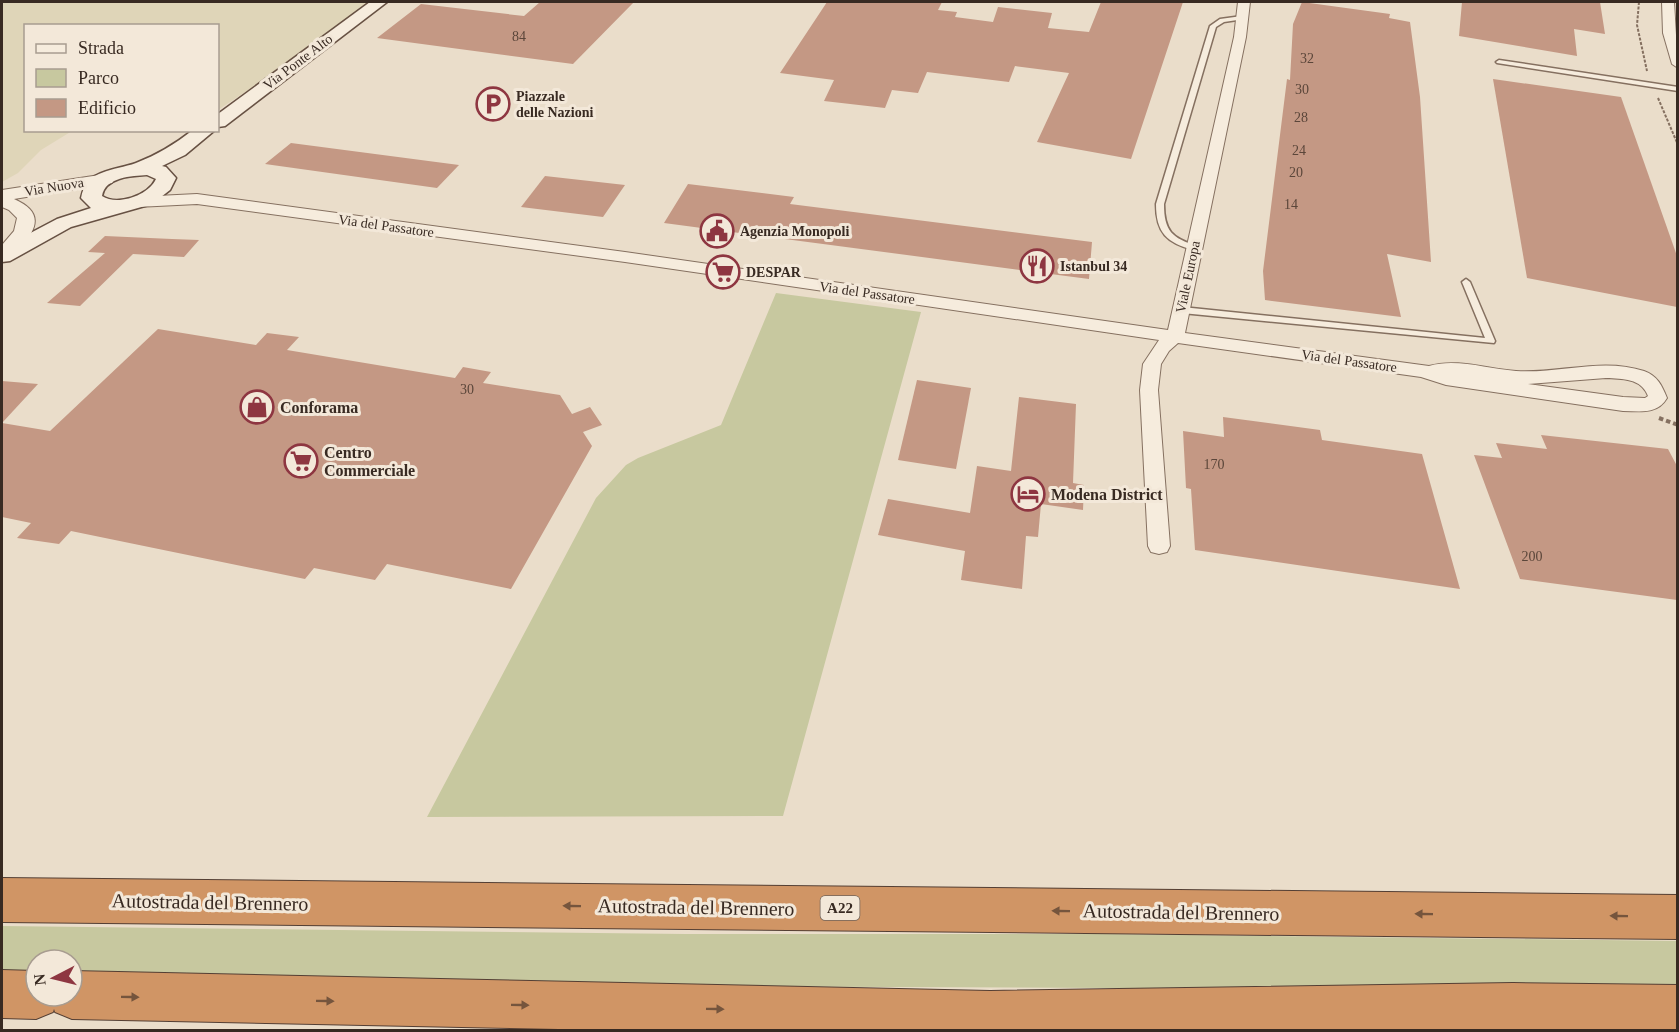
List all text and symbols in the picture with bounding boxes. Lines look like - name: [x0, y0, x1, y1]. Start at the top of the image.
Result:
- legend: [24, 24, 219, 132]
- house number: 84: [512, 29, 526, 44]
- street label: Via Ponte Alto: [261, 31, 335, 93]
- text: Strada: [78, 38, 124, 58]
- house number: 32: [1300, 51, 1314, 66]
- text: Parco: [78, 68, 119, 88]
- house number: 30: [1295, 82, 1309, 97]
- parking icon: Piazzale delle Nazioni: [475, 86, 511, 122]
- place label: Piazzale delle Nazioni: [516, 89, 593, 120]
- text: Edificio: [78, 98, 136, 118]
- house number: 28: [1294, 110, 1308, 125]
- house number: 24: [1292, 143, 1306, 158]
- house number: 20: [1289, 165, 1303, 180]
- street label: Via Nuova: [23, 175, 86, 199]
- house number: 14: [1284, 197, 1298, 212]
- street label: Via del Passatore: [337, 212, 435, 240]
- public building icon: Agenzia Monopoli: [699, 213, 735, 249]
- place label: Agenzia Monopoli: [740, 224, 849, 239]
- street label: Viale Europa: [1173, 239, 1203, 314]
- restaurant icon: Istanbul 34: [1019, 248, 1055, 284]
- supermarket icon: DESPAR: [705, 254, 741, 290]
- place label: Istanbul 34: [1060, 259, 1127, 274]
- place label: DESPAR: [746, 265, 802, 280]
- street label: Via del Passatore: [818, 279, 916, 307]
- street label: Via del Passatore: [1300, 347, 1398, 375]
- house number: 30: [460, 382, 474, 397]
- shop icon: Conforama: [239, 389, 275, 425]
- place label: Conforama: [280, 399, 358, 416]
- supermarket icon: Centro Commerciale: [283, 443, 319, 479]
- place label: Centro Commerciale: [324, 444, 415, 479]
- house number: 170: [1204, 457, 1225, 472]
- hotel icon: Modena District: [1010, 476, 1046, 512]
- place label: Modena District: [1051, 486, 1163, 503]
- house number: 200: [1522, 549, 1543, 564]
- street label: Autostrada del Brennero: [112, 889, 308, 915]
- street label: Autostrada del Brennero: [598, 894, 794, 920]
- road number: A22: [820, 896, 860, 920]
- street label: Autostrada del Brennero: [1083, 899, 1279, 925]
- one-way arrow: [563, 901, 582, 911]
- one-way arrow: [1052, 906, 1071, 916]
- one-way arrow: [1415, 909, 1434, 919]
- one-way arrow: [1610, 912, 1629, 921]
- north arrow: [24, 948, 84, 1008]
- text: N: [30, 973, 49, 987]
- one-way arrow: [121, 992, 140, 1001]
- one-way arrow: [316, 996, 335, 1005]
- one-way arrow: [511, 1000, 530, 1010]
- one-way arrow: [706, 1004, 725, 1014]

